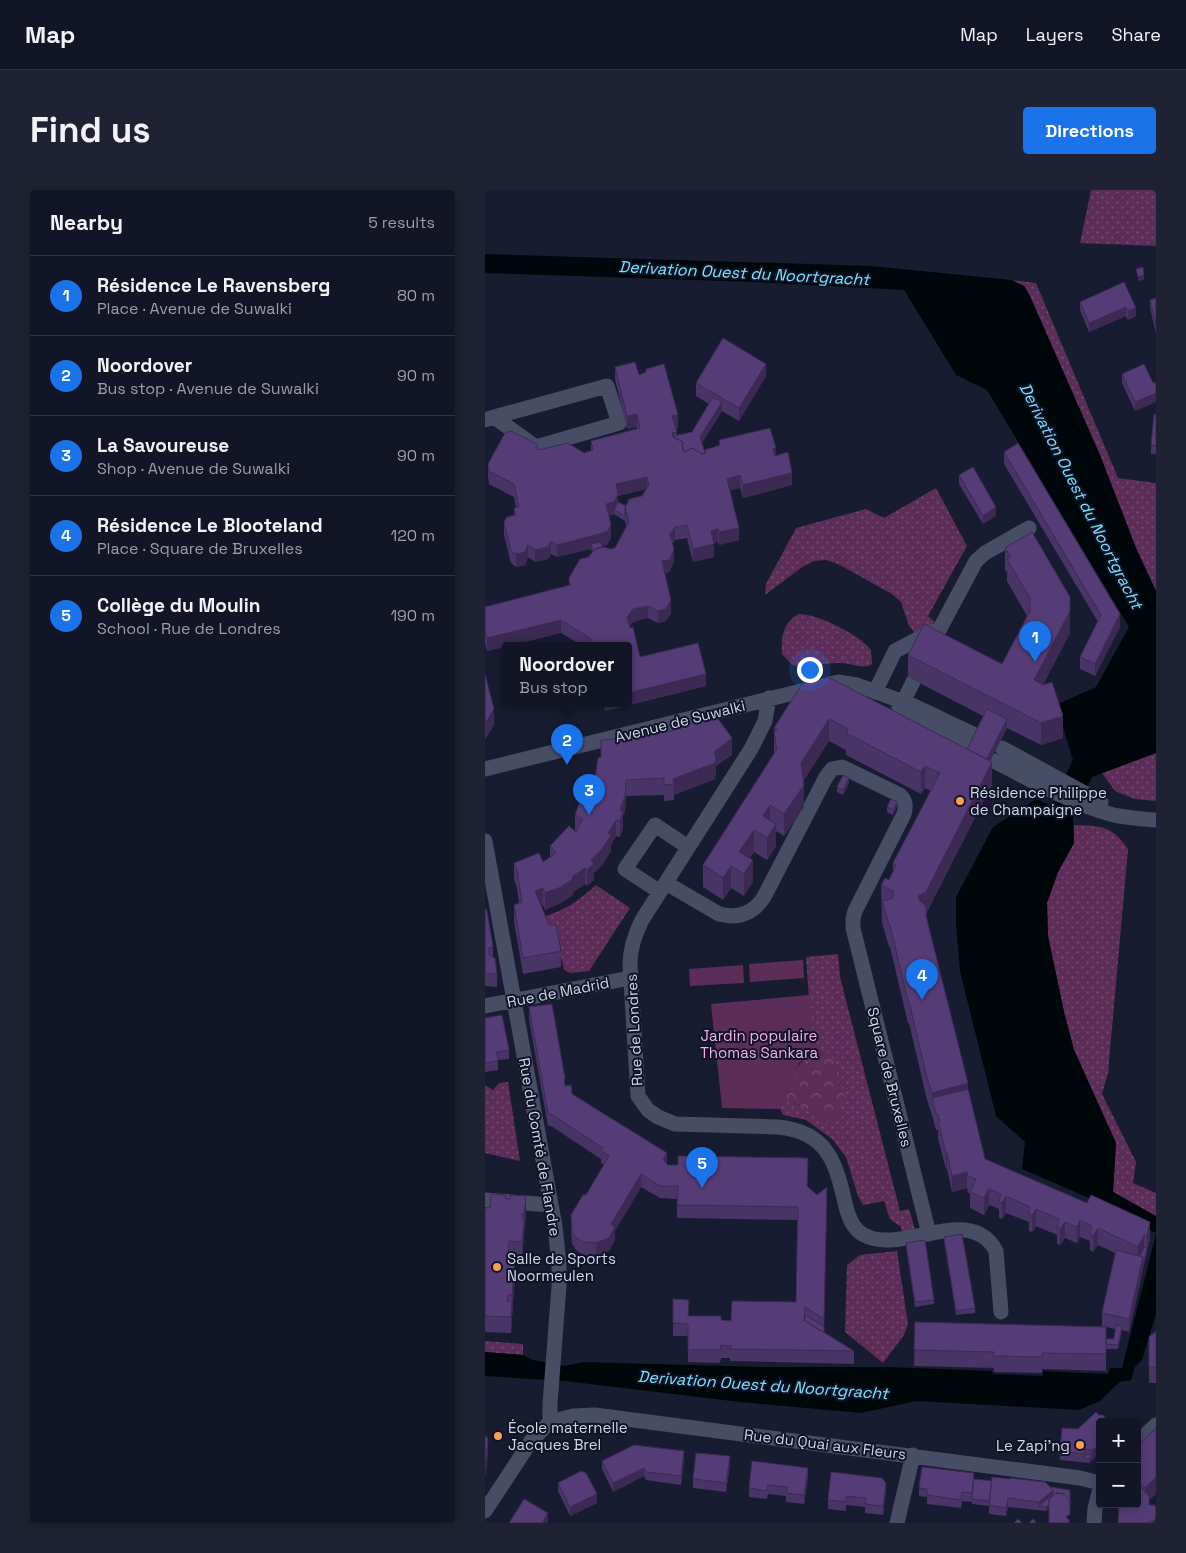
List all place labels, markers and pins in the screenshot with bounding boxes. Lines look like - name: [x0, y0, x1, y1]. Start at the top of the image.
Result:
- pin: 1: [1019, 621, 1051, 662]
- pin: 2: [551, 724, 583, 765]
- pin: 3: [573, 774, 605, 815]
- place label: Résidence Philippe de Champaigne: [970, 783, 1107, 819]
- marker: Résidence Philippe de Champaigne: [954, 795, 966, 807]
- pin: 4: [906, 959, 938, 1000]
- pin: 5: [686, 1147, 718, 1188]
- place label: Salle de Sports Noormeulen: [507, 1249, 616, 1285]
- marker: Salle de Sports Noormeulen: [491, 1261, 503, 1273]
- place label: École maternelle Jacques Brel: [508, 1418, 628, 1454]
- marker: École maternelle Jacques Brel: [492, 1430, 504, 1442]
- place label: Le Zapi'ng: [996, 1436, 1070, 1455]
- marker: Le Zapi'ng: [1074, 1439, 1086, 1451]

